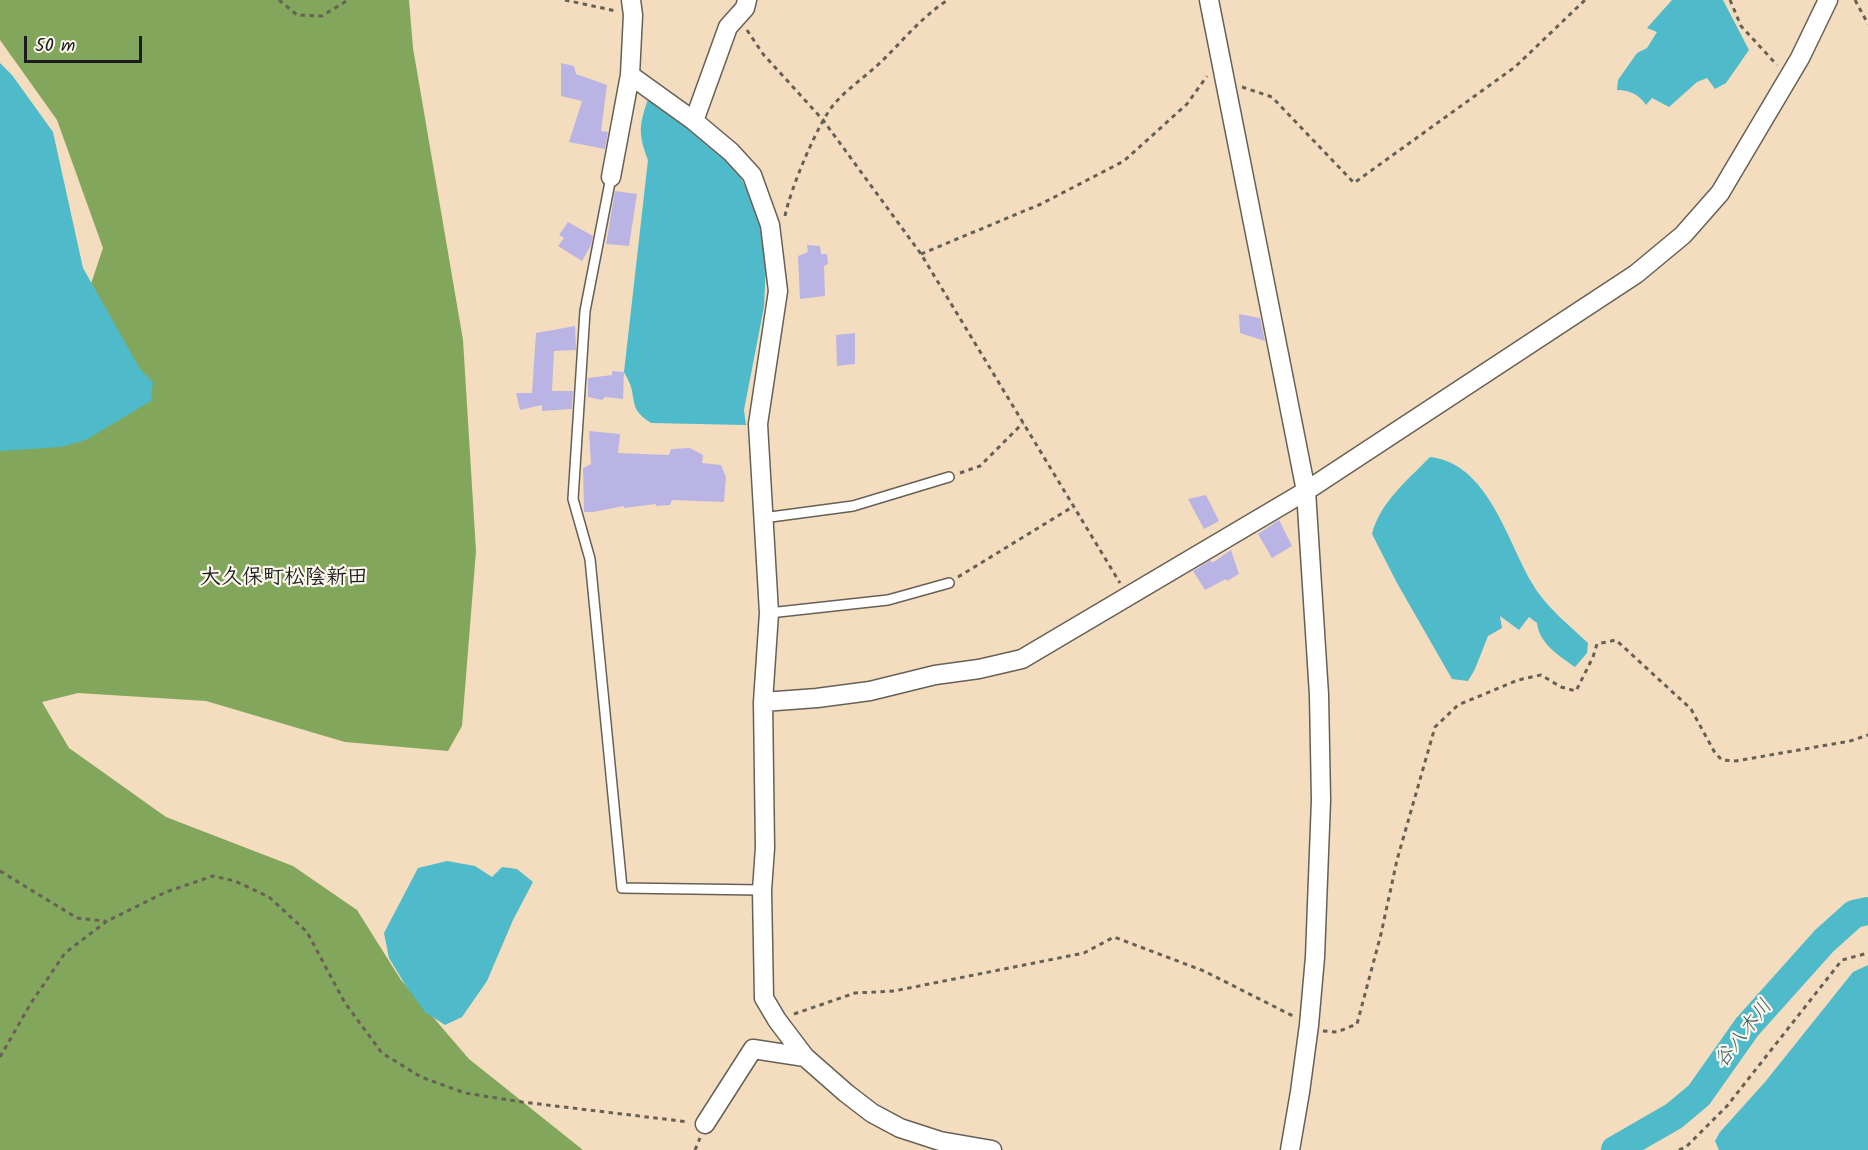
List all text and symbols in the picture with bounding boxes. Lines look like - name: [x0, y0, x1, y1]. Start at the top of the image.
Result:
- scale bar: [27, 24, 146, 62]
- text: 50 m: [35, 32, 75, 61]
- district label: 大久保町松陰新田: [200, 566, 368, 592]
- water label: 谷八木川: [1711, 996, 1779, 1074]

